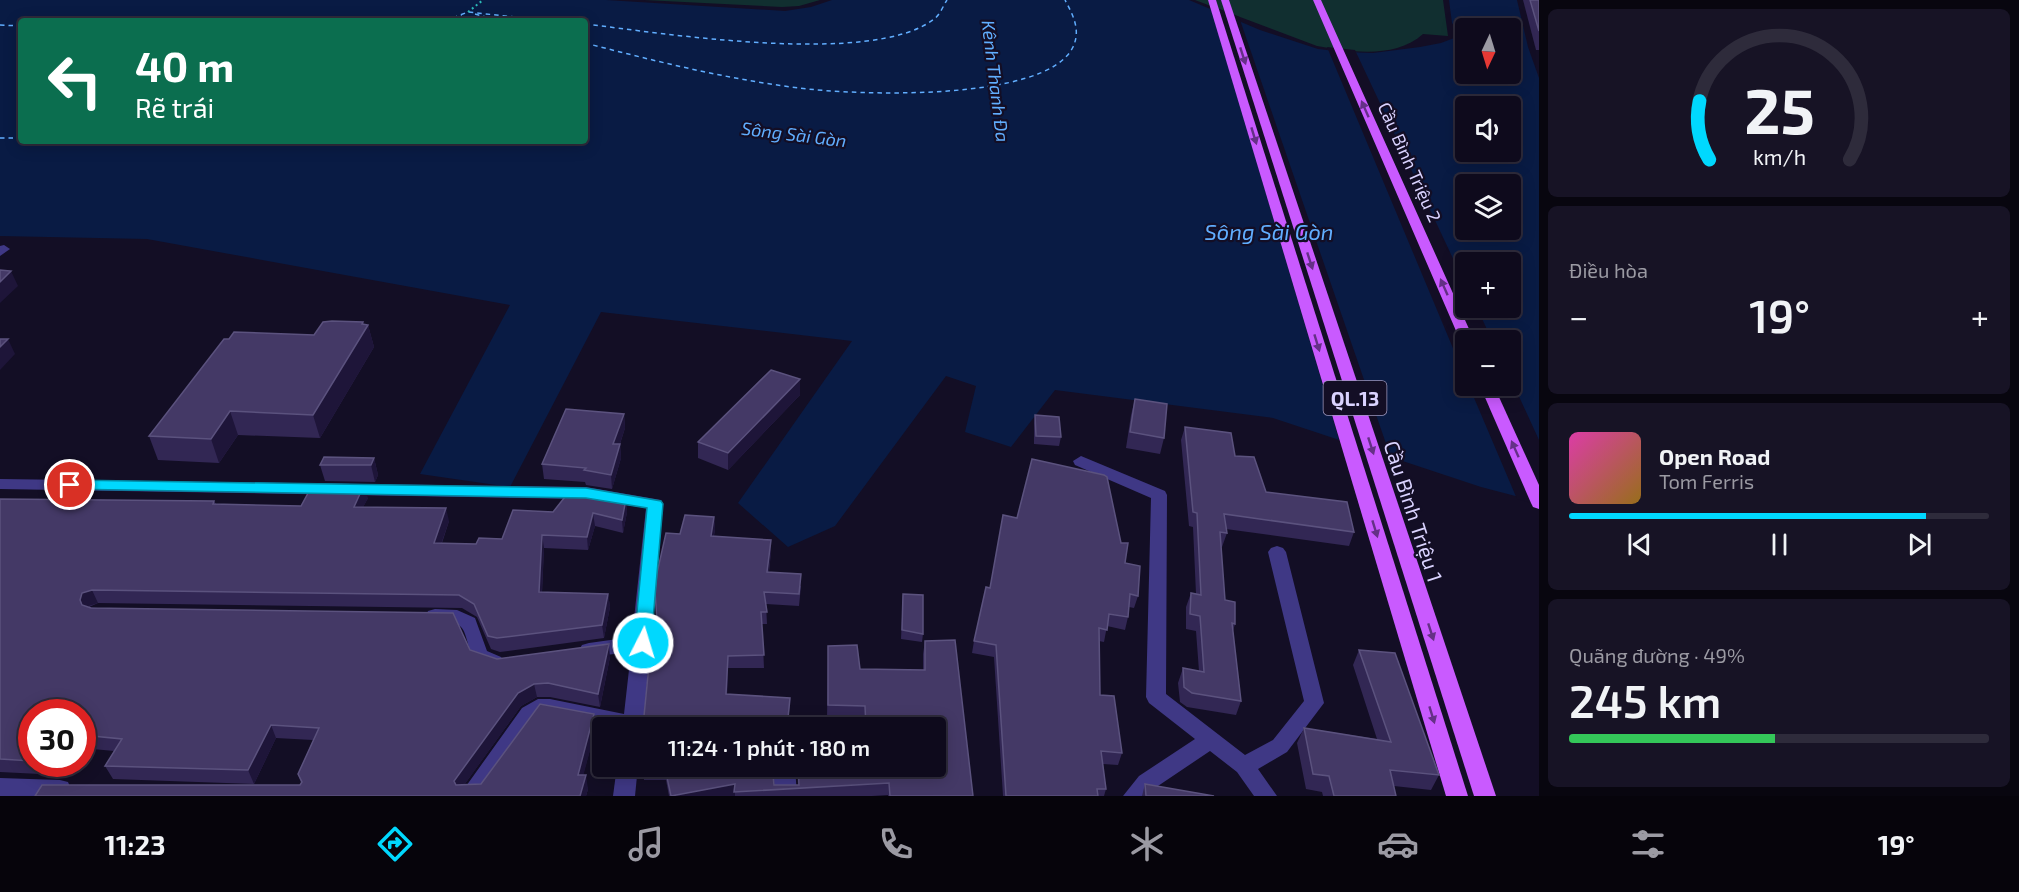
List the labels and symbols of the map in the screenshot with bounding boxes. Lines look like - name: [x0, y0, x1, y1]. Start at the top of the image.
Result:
- north arrow: [1455, 18, 1521, 84]
- water label: Kênh Thanh Đa: [978, 19, 1014, 143]
- one-way arrow: [1239, 47, 1248, 65]
- street label: Cầu Bình Triệu 2: [1374, 99, 1446, 225]
- one-way arrow: [1360, 100, 1369, 117]
- water label: Sông Sài Gòn: [740, 117, 848, 151]
- one-way arrow: [1250, 127, 1259, 145]
- water label: Sông Sài Gòn: [1204, 218, 1334, 244]
- one-way arrow: [1306, 252, 1315, 270]
- one-way arrow: [1438, 278, 1448, 296]
- one-way arrow: [1313, 334, 1323, 352]
- road number: QL.13: [1324, 381, 1386, 415]
- one-way arrow: [1366, 437, 1376, 455]
- street label: Cầu Bình Triệu 1: [1379, 437, 1449, 585]
- one-way arrow: [1511, 441, 1520, 458]
- pin: [44, 459, 95, 510]
- one-way arrow: [1371, 520, 1380, 538]
- position arrow: [611, 611, 675, 675]
- one-way arrow: [1427, 623, 1436, 641]
- speed limit sign: 30: [18, 699, 96, 777]
- one-way arrow: [1428, 706, 1437, 724]

